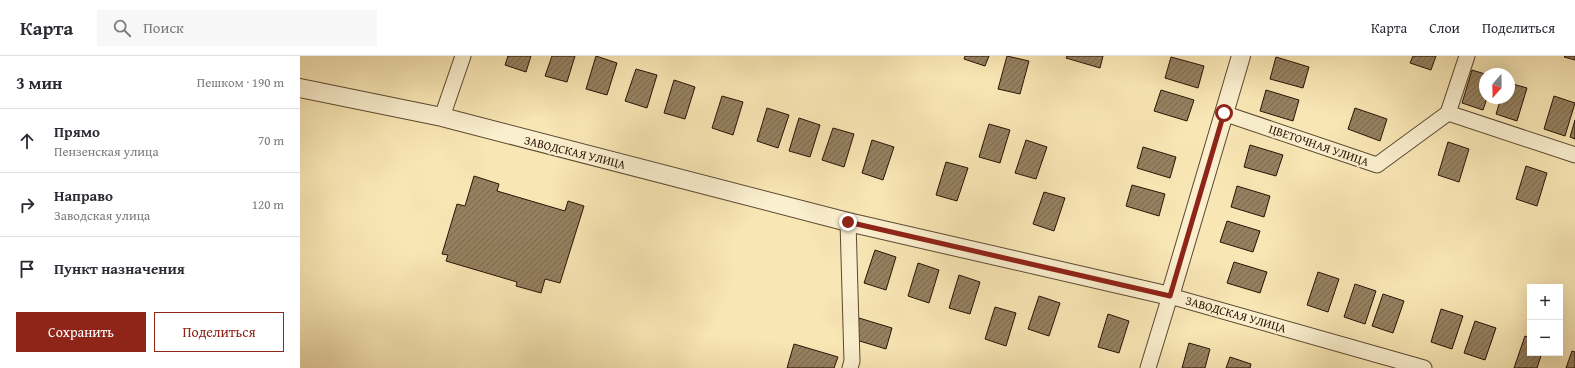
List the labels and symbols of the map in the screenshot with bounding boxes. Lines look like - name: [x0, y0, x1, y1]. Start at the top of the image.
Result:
- north arrow: [1479, 68, 1515, 104]
- route start: [1215, 104, 1233, 122]
- street label: ЦВЕТОЧНАЯ УЛИЦА: [1267, 120, 1372, 170]
- street label: ЗАВОДСКАЯ УЛИЦА: [522, 131, 628, 173]
- route end: [839, 213, 857, 231]
- street label: ЗАВОДСКАЯ УЛИЦА: [1184, 291, 1289, 337]

